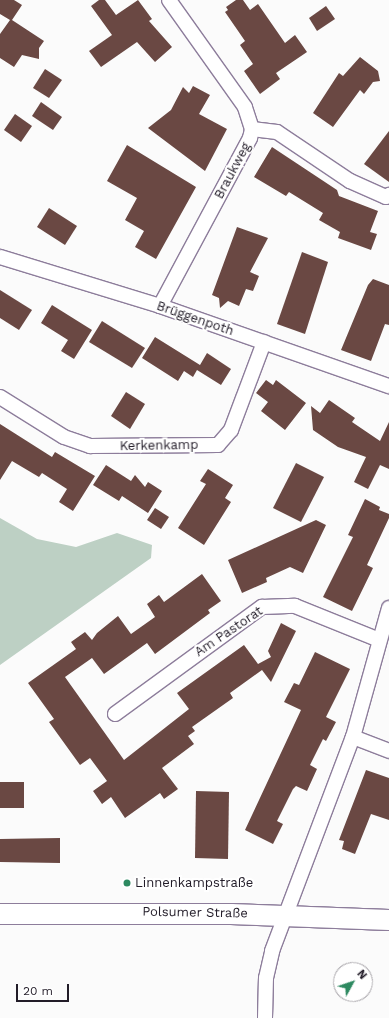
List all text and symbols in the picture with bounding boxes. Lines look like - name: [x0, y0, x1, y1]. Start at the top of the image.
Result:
- street label: Braukweg: [212, 140, 254, 202]
- street label: Brüggenpoth: [154, 299, 236, 339]
- street label: Kerkenkamp: [120, 438, 198, 454]
- street label: Am Pastorat: [192, 604, 266, 660]
- place label: Linnenkampstraße: [135, 875, 253, 891]
- marker: Linnenkampstraße: [122, 878, 132, 888]
- street label: Polsumer Straße: [142, 904, 248, 922]
- north arrow: [333, 962, 373, 1002]
- text: N: [354, 967, 369, 982]
- scale bar: [18, 976, 71, 1002]
- text: 20 m: [23, 984, 53, 998]

